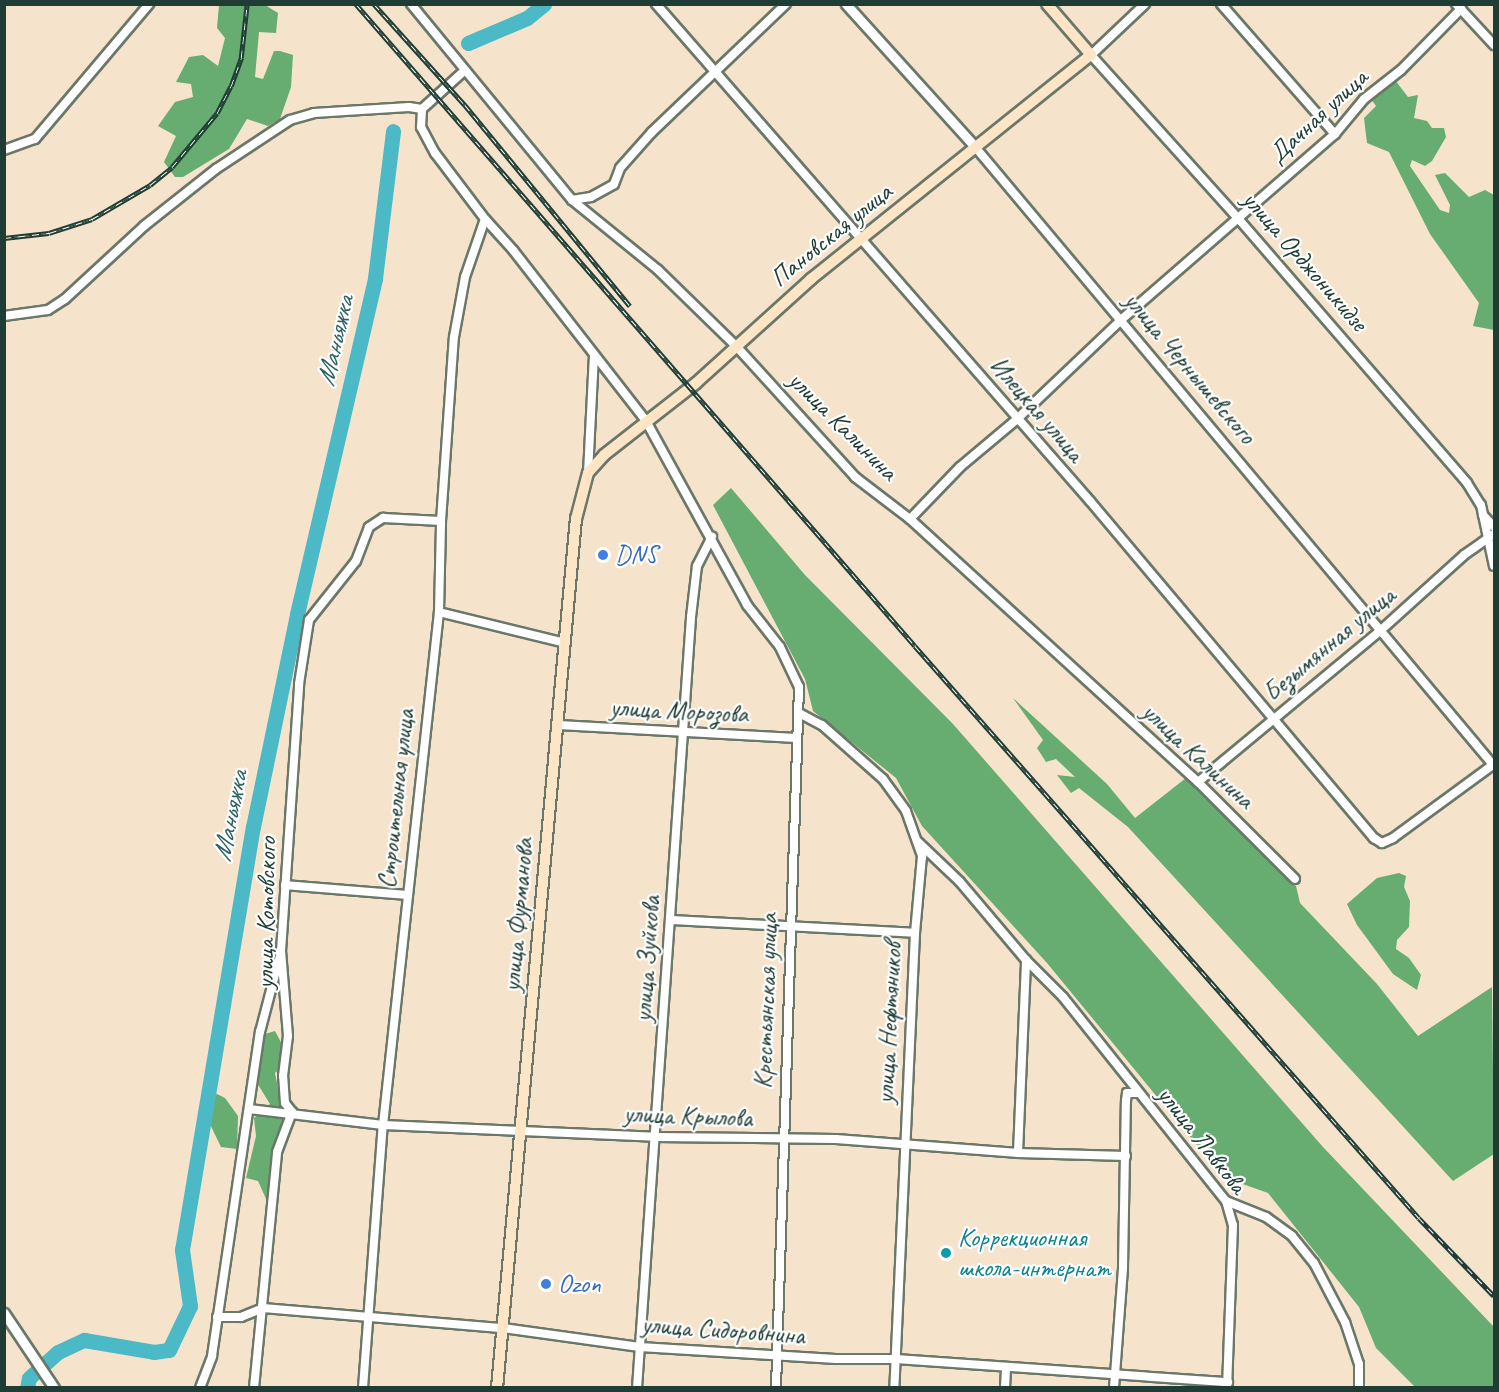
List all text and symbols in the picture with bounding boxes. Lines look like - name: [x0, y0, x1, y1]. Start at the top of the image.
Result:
- street label: Дачная улица: [1262, 62, 1374, 170]
- street label: Пановская улица: [763, 176, 899, 294]
- street label: улица Орджоникидзе: [1236, 185, 1374, 337]
- street label: улица Чернышевского: [1117, 286, 1263, 450]
- water label: Маньяжка: [309, 293, 361, 389]
- street label: Илецкая улица: [983, 350, 1091, 468]
- street label: улица Калинина: [781, 364, 905, 488]
- place label: DNS: [615, 539, 657, 571]
- marker: DNS: [596, 548, 610, 562]
- street label: Безымянная улица: [1257, 580, 1401, 708]
- street label: улица Морозова: [608, 692, 750, 730]
- street label: улица Калинина: [1135, 696, 1261, 816]
- street label: Строительная улица: [371, 707, 421, 891]
- water label: Маньяжка: [205, 768, 255, 864]
- street label: улица Фурманова: [496, 836, 540, 994]
- street label: улица Котовского: [249, 837, 283, 989]
- street label: улица Зуйкова: [627, 895, 667, 1023]
- street label: Крестьянская улица: [747, 912, 785, 1090]
- street label: улица Нефтяников: [869, 940, 909, 1106]
- street label: улица Лавкова: [1150, 1080, 1254, 1200]
- street label: улица Крылова: [623, 1098, 753, 1134]
- place label: Коррекционная школа-интернат: [958, 1222, 1111, 1284]
- marker: Коррекционная школа-интернат: [939, 1246, 953, 1260]
- place label: Ozon: [558, 1268, 601, 1300]
- marker: Ozon: [539, 1277, 553, 1291]
- street label: улица Сидоровнина: [640, 1309, 806, 1351]

